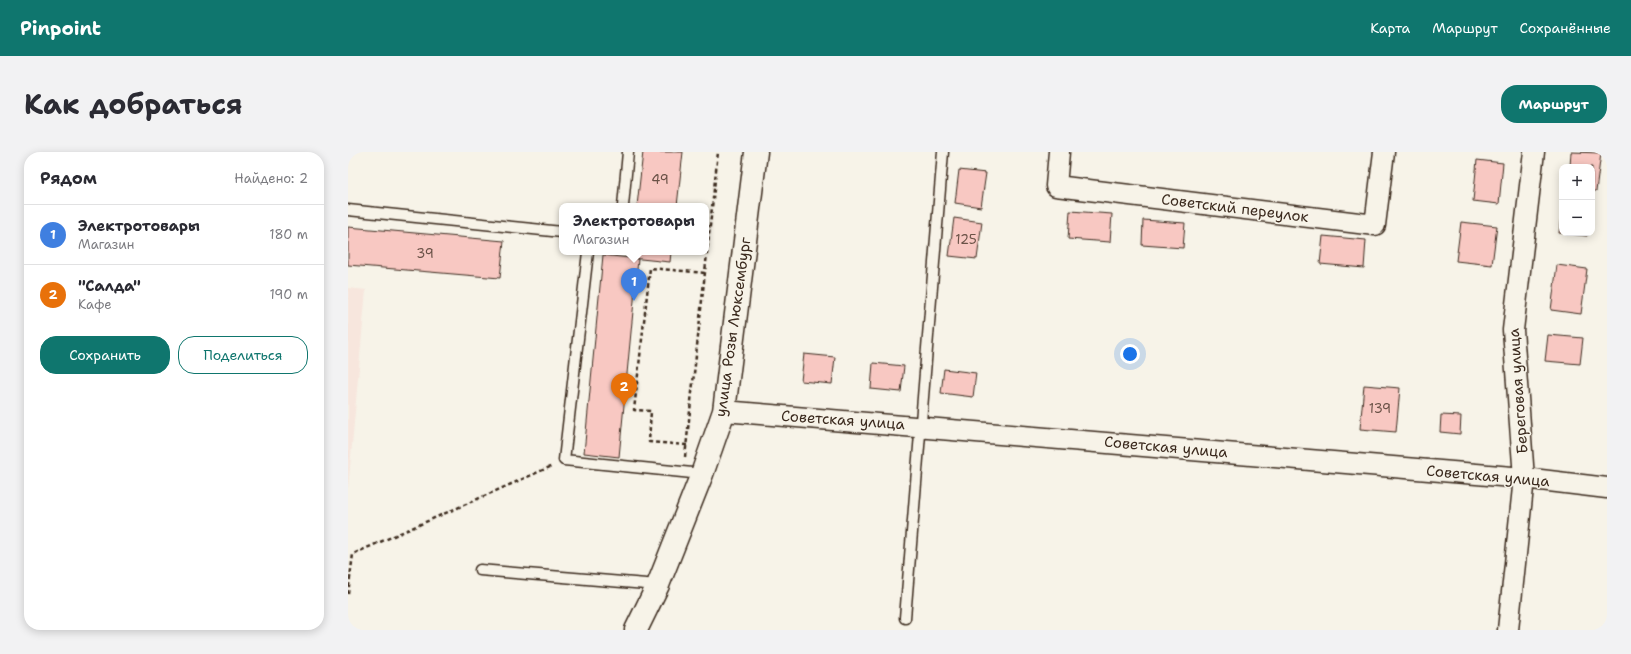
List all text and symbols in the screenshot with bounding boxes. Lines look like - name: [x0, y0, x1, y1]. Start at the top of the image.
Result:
- text: Pinpoint: [20, 16, 101, 41]
- text: Карта: [1370, 19, 1410, 37]
- text: Маршрут: [1432, 19, 1498, 37]
- text: Сохранённые: [1520, 19, 1611, 37]
- text: Как добраться: [24, 85, 243, 123]
- button: Маршрут: [1501, 85, 1607, 123]
- map controls: [1559, 164, 1595, 236]
- button: +: [1559, 164, 1595, 200]
- text: Рядом: [40, 167, 97, 189]
- text: Найдено: 2: [234, 170, 308, 187]
- house number: 49: [651, 171, 669, 188]
- street label: Советский переулок: [1160, 189, 1310, 227]
- button: −: [1559, 200, 1595, 236]
- popup: [559, 203, 709, 255]
- text: Электротовары: [573, 211, 695, 231]
- text: Электротовары: [78, 216, 200, 236]
- text: 1: [50, 226, 56, 243]
- text: 180 m: [269, 226, 308, 243]
- text: Магазин: [573, 231, 629, 248]
- house number: 125: [955, 231, 977, 248]
- text: Магазин: [78, 236, 134, 253]
- street label: улица Розы Люксембург: [710, 236, 756, 418]
- house number: 39: [416, 245, 434, 262]
- pin: 1: [621, 268, 647, 301]
- text: "Салда": [78, 276, 141, 296]
- text: 2: [48, 286, 58, 303]
- text: 190 m: [269, 286, 308, 303]
- text: Кафе: [78, 296, 112, 313]
- street label: Береговая улица: [1504, 327, 1532, 455]
- button: Сохранить: [40, 336, 170, 374]
- button: Поделиться: [178, 336, 308, 374]
- your location: [1120, 344, 1140, 364]
- pin: 2: [611, 373, 637, 406]
- house number: 139: [1369, 400, 1391, 417]
- street label: Советская улица: [780, 406, 906, 434]
- street label: Советская улица: [1103, 432, 1229, 462]
- street label: Советская улица: [1425, 461, 1551, 491]

